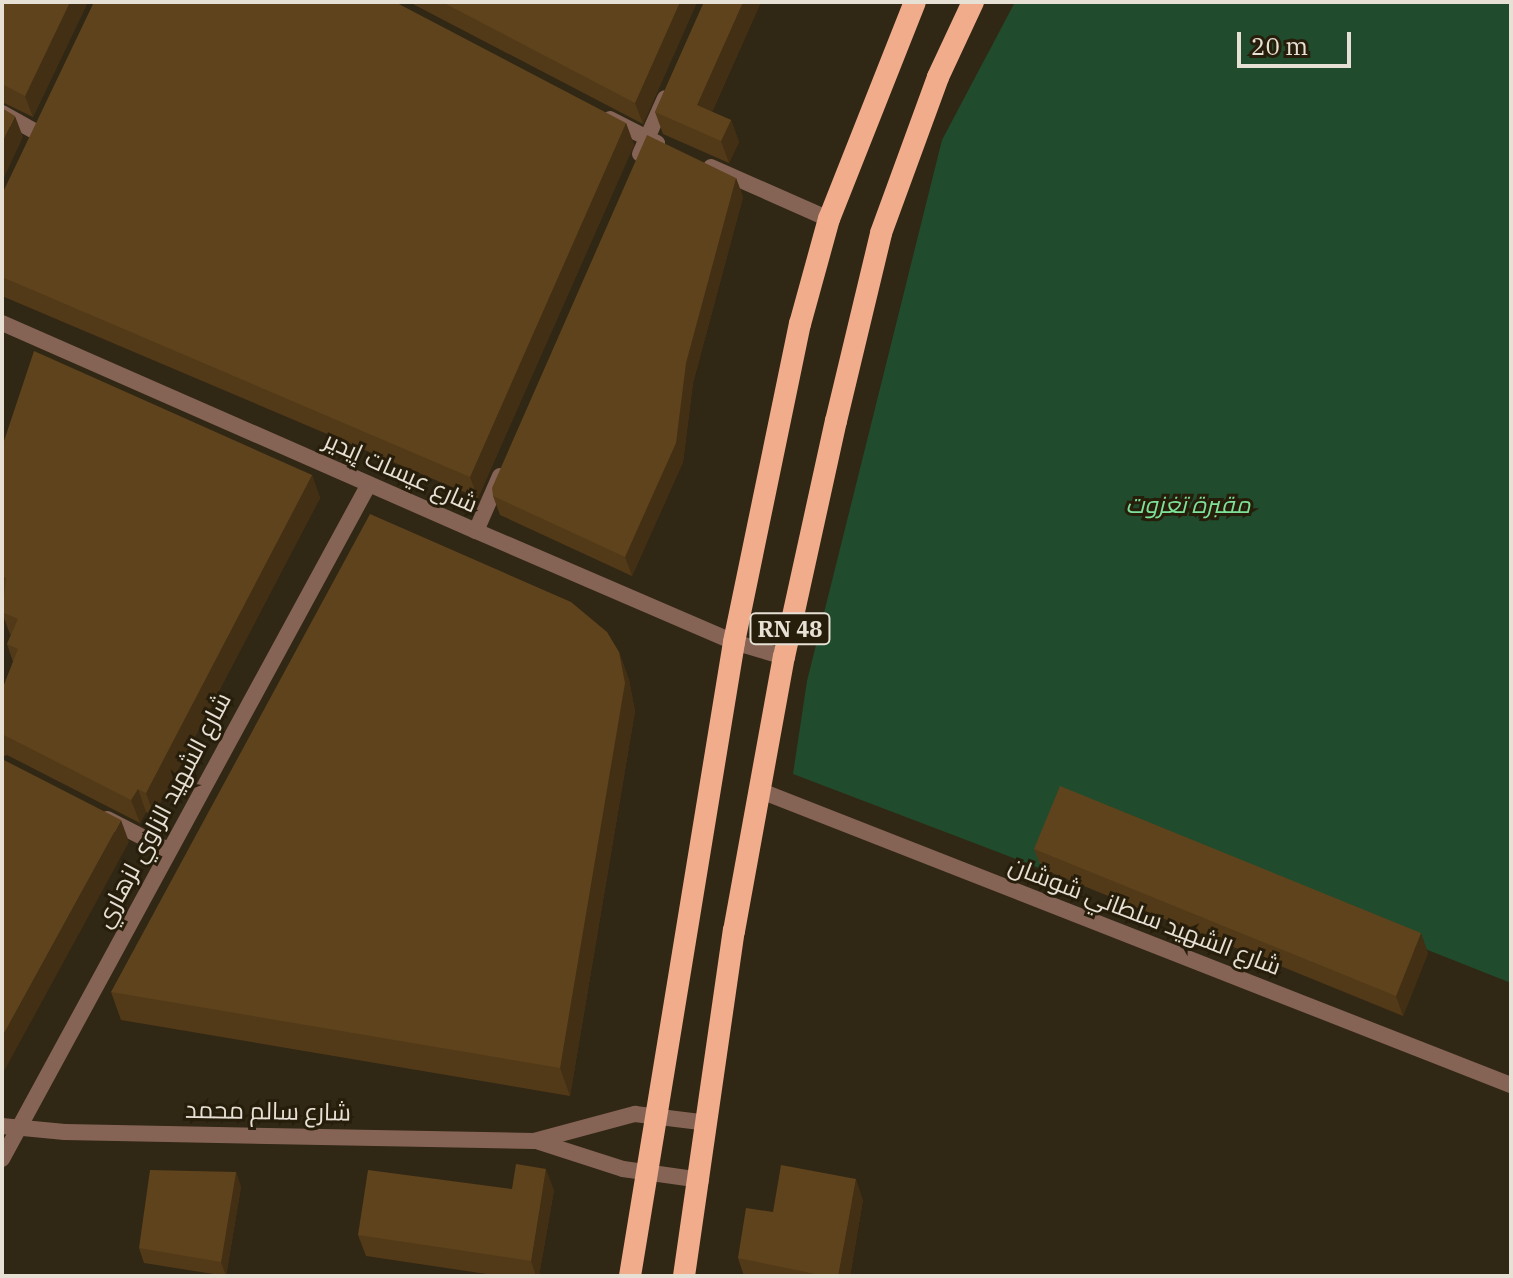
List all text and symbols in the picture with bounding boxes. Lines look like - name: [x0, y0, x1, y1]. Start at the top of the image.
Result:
- scale bar: [1241, 16, 1355, 66]
- text: 20 m: [1251, 30, 1308, 62]
- street label: شارع عيسات إيدير: [320, 425, 482, 519]
- park label: مقبرة تغزوت: [1125, 491, 1251, 519]
- road number: RN 48: [748, 611, 832, 647]
- street label: شارع الشهيد الزاوي لزهاري: [89, 688, 237, 932]
- street label: شارع الشهيد سلطاني شوشان: [1005, 851, 1285, 981]
- street label: شارع سالم محمد: [185, 1095, 351, 1127]

